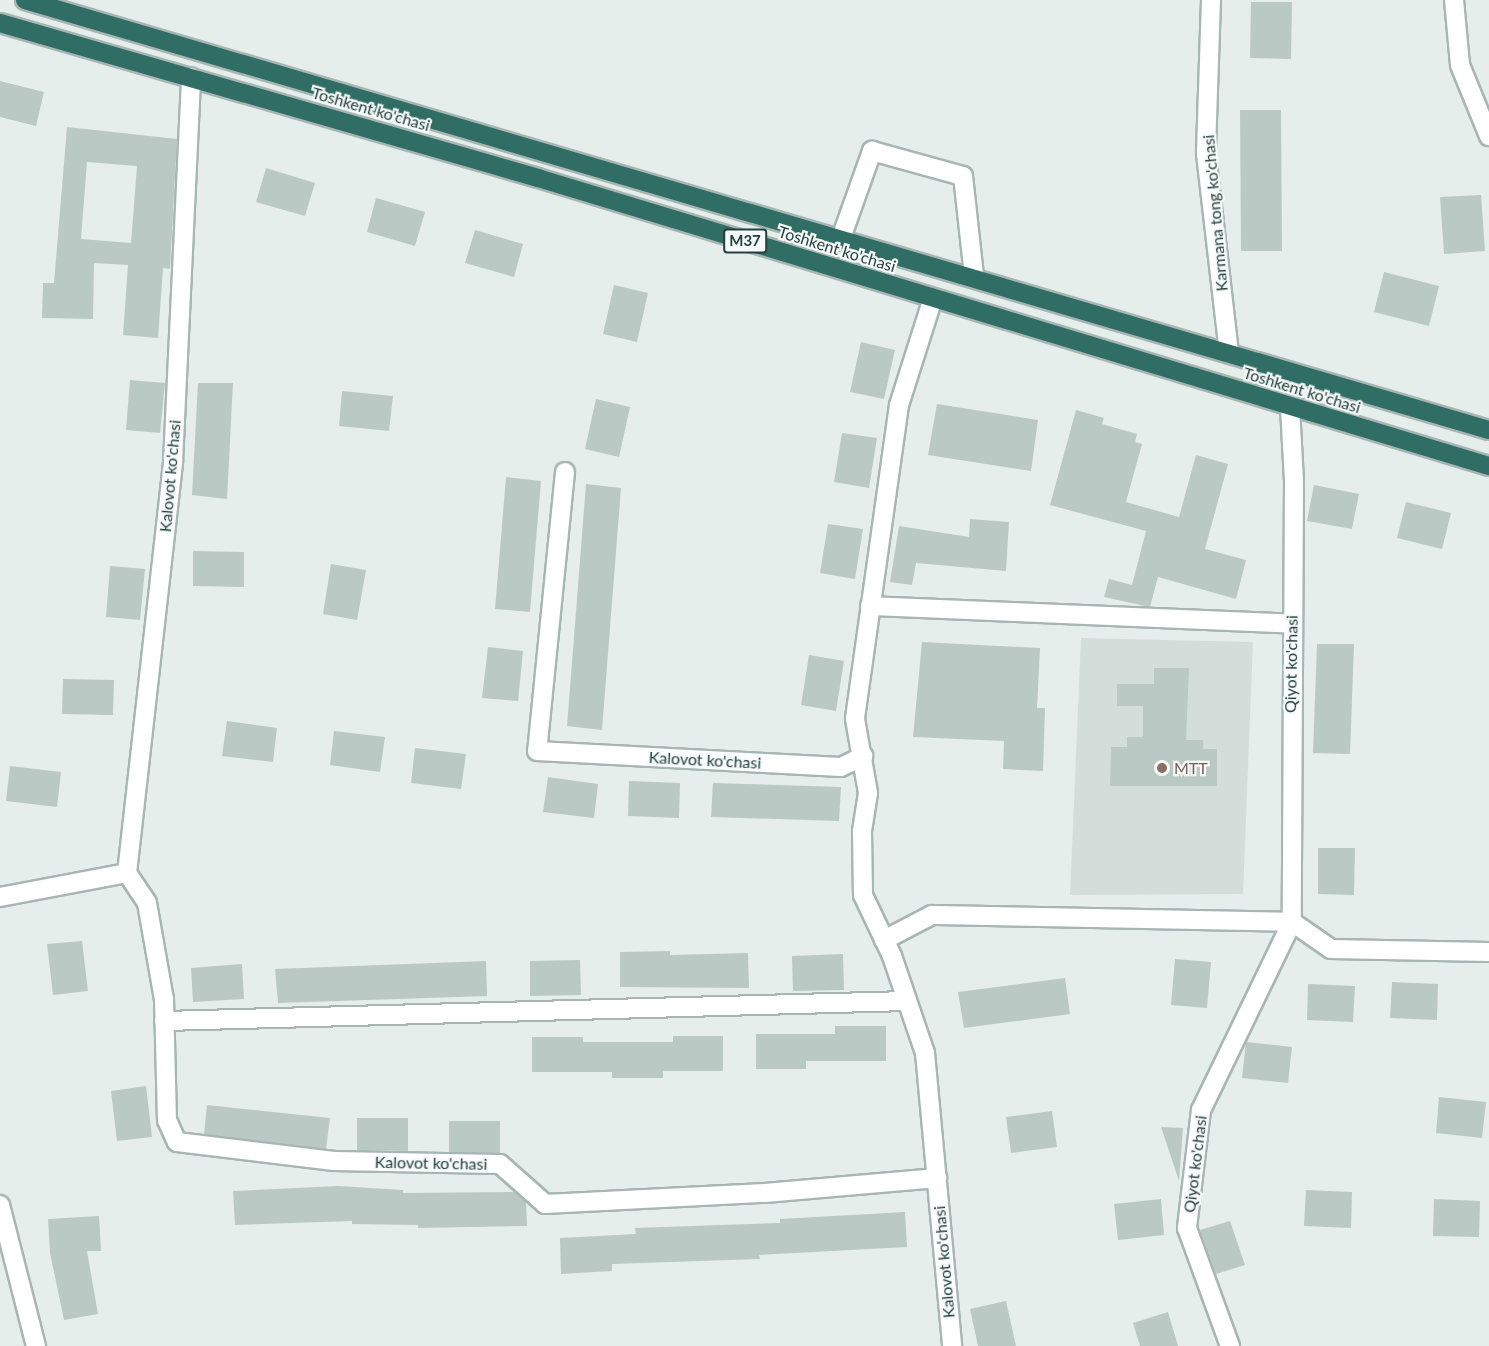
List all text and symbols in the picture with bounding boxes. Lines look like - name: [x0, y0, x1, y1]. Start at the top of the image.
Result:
- street label: Toshkent ko'chasi: [310, 83, 432, 135]
- street label: Karmana tong ko'chasi: [1199, 134, 1231, 292]
- street label: Toshkent ko'chasi: [776, 222, 898, 276]
- road number: M37: [722, 229, 768, 253]
- street label: Toshkent ko'chasi: [1241, 363, 1363, 417]
- street label: Kalovot ko'chasi: [156, 419, 184, 533]
- street label: Qiyot ko'chasi: [1281, 615, 1301, 713]
- street label: Kalovot ko'chasi: [648, 747, 762, 773]
- place label: MTT: [1174, 758, 1208, 778]
- marker: MTT: [1155, 761, 1169, 775]
- street label: Qiyot ko'chasi: [1180, 1114, 1210, 1214]
- street label: Kalovot ko'chasi: [375, 1152, 487, 1174]
- street label: Kalovot ko'chasi: [930, 1205, 958, 1319]

